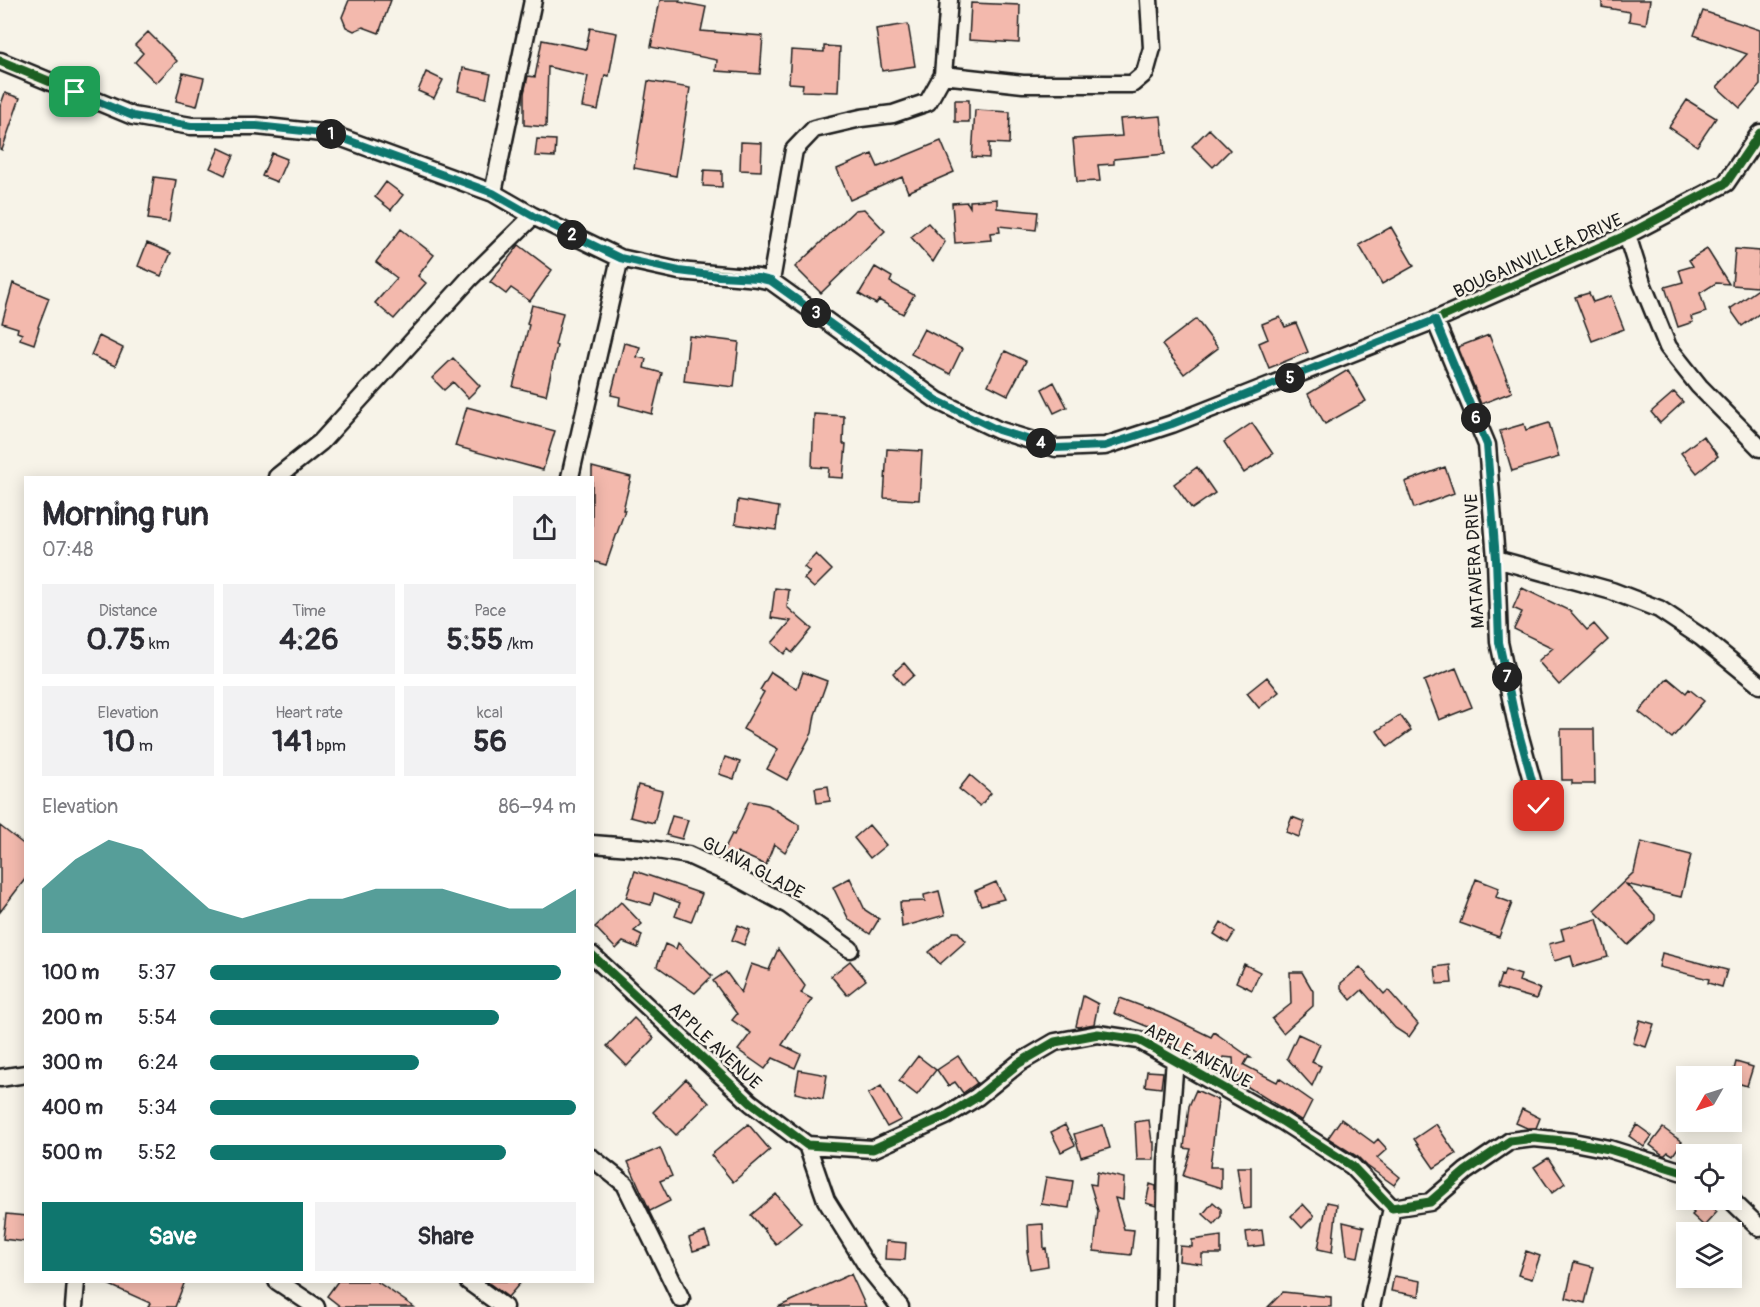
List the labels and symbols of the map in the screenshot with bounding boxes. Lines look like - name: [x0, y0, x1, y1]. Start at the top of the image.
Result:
- pin: [49, 66, 100, 117]
- pin: 1: [316, 119, 346, 149]
- street label: BOUGAINVILLEA DRIVE: [1450, 208, 1626, 304]
- pin: 2: [557, 220, 587, 250]
- pin: 3: [801, 298, 831, 328]
- pin: 5: [1275, 363, 1305, 393]
- pin: 6: [1461, 403, 1491, 433]
- pin: 4: [1026, 428, 1056, 458]
- street label: MATAVERA DRIVE: [1460, 493, 1490, 629]
- pin: 7: [1492, 662, 1522, 692]
- pin: [1513, 780, 1564, 831]
- street label: GUAVA GLADE: [698, 831, 808, 905]
- street label: APPLE AVENUE: [664, 997, 766, 1095]
- street label: APPLE AVENUE: [1140, 1018, 1256, 1094]
- north arrow: [1676, 1066, 1742, 1132]

